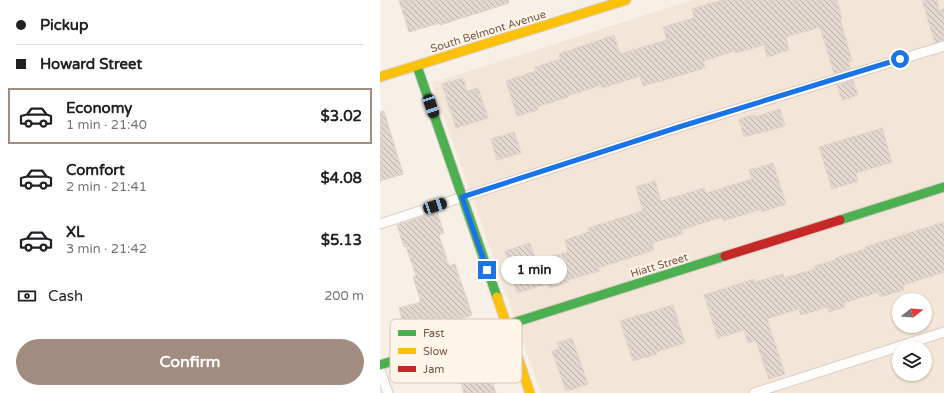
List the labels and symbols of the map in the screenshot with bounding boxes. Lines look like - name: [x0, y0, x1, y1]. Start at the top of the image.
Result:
- street label: South Belmont Avenue: [429, 8, 548, 55]
- route start: [891, 50, 909, 68]
- car: [421, 93, 441, 119]
- car: [422, 197, 448, 215]
- street label: Hiatt Street: [629, 251, 690, 280]
- callout: 1 min: [501, 256, 567, 284]
- route end: [478, 261, 496, 279]
- north arrow: [892, 293, 932, 333]
- legend: [390, 319, 522, 383]
- text: Fast: [423, 327, 444, 340]
- text: Slow: [423, 345, 448, 358]
- text: Jam: [423, 363, 444, 376]

